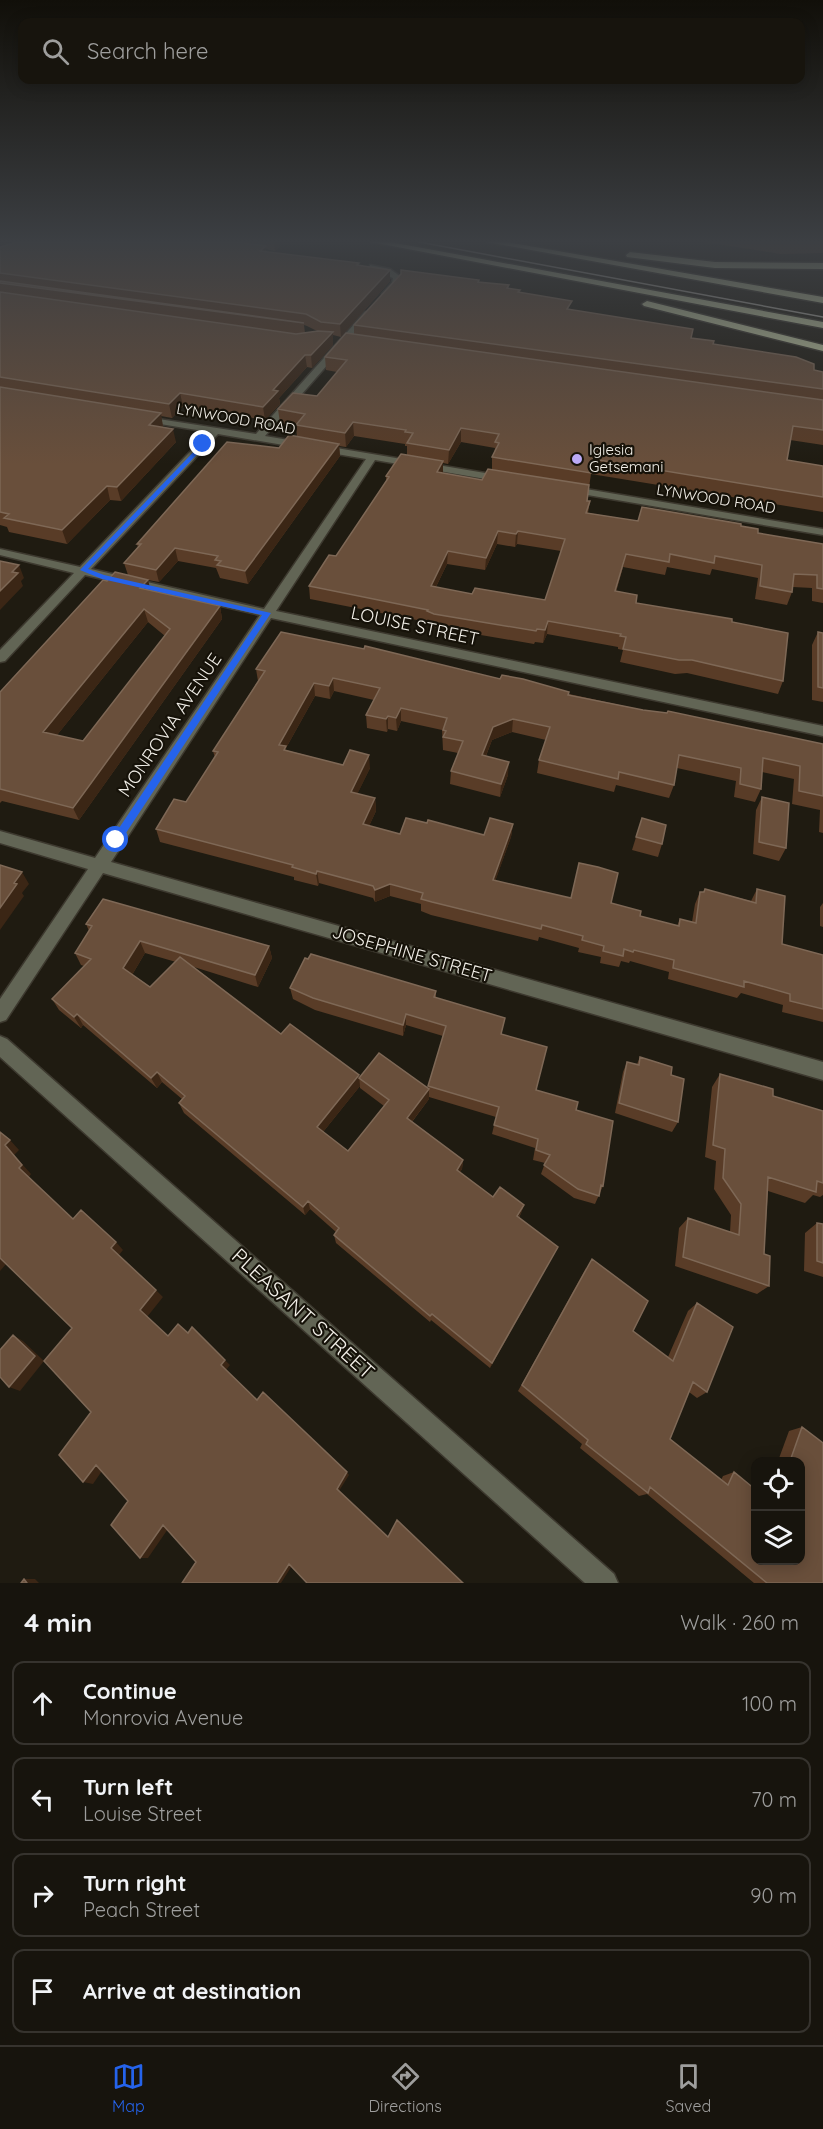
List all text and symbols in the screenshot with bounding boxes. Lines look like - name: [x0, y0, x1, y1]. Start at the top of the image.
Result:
- search box: [18, 18, 805, 84]
- icon: search: [39, 35, 72, 68]
- text: Search here: [87, 37, 208, 65]
- street label: LYNWOOD ROAD: [175, 399, 297, 438]
- route end: [189, 430, 215, 456]
- place label: Iglesia Getsemani: [589, 440, 663, 476]
- marker: Iglesia Getsemani: [570, 452, 584, 466]
- street label: LYNWOOD ROAD: [655, 480, 777, 517]
- street label: LOUISE STREET: [349, 601, 481, 650]
- street label: MONROVIA AVENUE: [113, 648, 226, 801]
- route start: [102, 826, 128, 852]
- street label: JOSEPHINE STREET: [330, 920, 495, 987]
- street label: PLEASANT STREET: [227, 1242, 381, 1384]
- map controls: [751, 1457, 805, 1565]
- button: locate: [751, 1457, 805, 1511]
- button: layers: [751, 1511, 805, 1565]
- text: 4 min: [24, 1606, 92, 1639]
- text: Walk · 260 m: [680, 1610, 799, 1635]
- text: Continue: [83, 1677, 177, 1705]
- icon: ahead: [26, 1687, 59, 1720]
- text: 100 m: [742, 1691, 797, 1716]
- text: Monrovia Avenue: [83, 1705, 243, 1730]
- text: Turn left: [83, 1773, 173, 1801]
- icon: left: [26, 1783, 59, 1816]
- text: 70 m: [751, 1787, 797, 1812]
- text: Louise Street: [83, 1801, 202, 1826]
- text: Turn right: [83, 1869, 187, 1897]
- icon: right: [26, 1879, 59, 1912]
- text: 90 m: [750, 1883, 797, 1908]
- text: Peach Street: [83, 1897, 200, 1922]
- icon: arrive: [26, 1975, 59, 2008]
- text: Arrive at destination: [83, 1977, 301, 2005]
- tab: Map: [112, 2060, 145, 2116]
- tab: Directions: [369, 2060, 442, 2116]
- tab: Saved: [666, 2060, 711, 2116]

